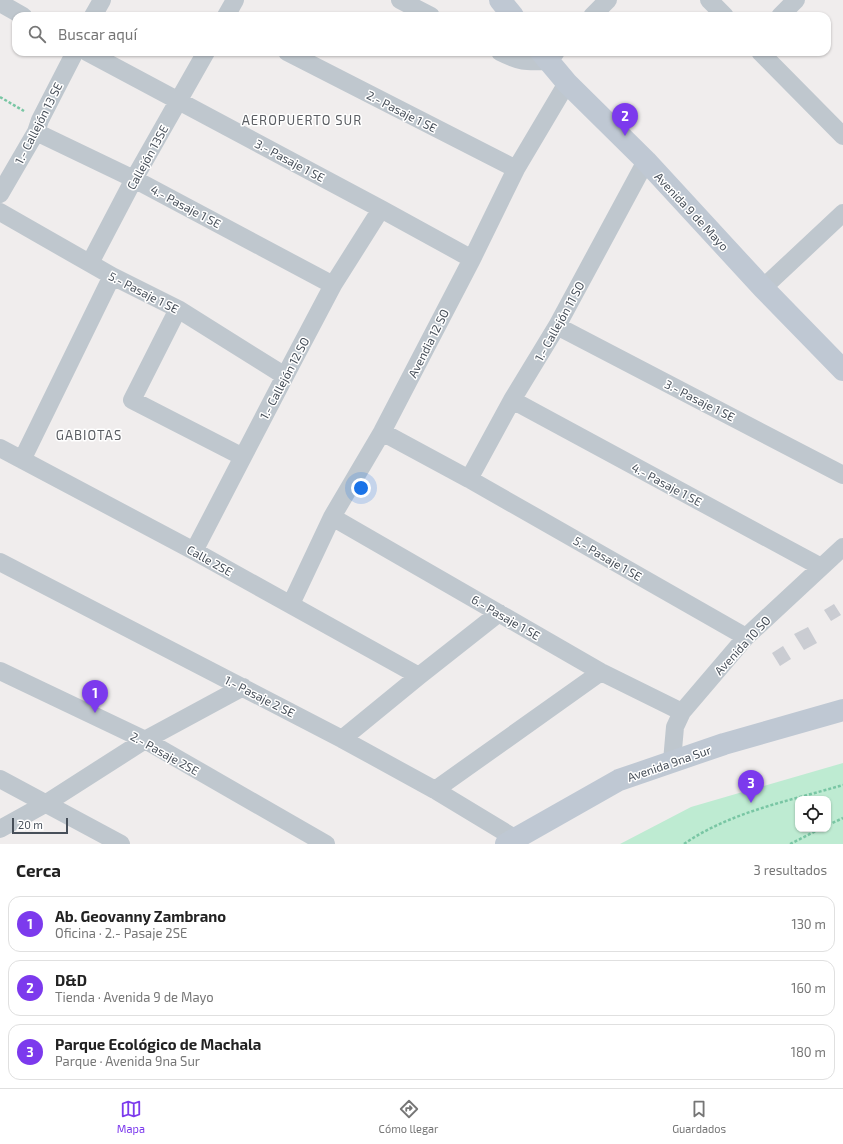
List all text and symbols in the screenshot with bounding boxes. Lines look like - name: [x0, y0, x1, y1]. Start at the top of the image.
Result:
- search box: [12, 12, 831, 56]
- icon: search: [26, 23, 48, 45]
- text: Buscar aquí: [58, 25, 137, 43]
- street label: 1.- Callejón 13 SE: [11, 80, 66, 167]
- street label: 2.- Pasaje 1 SE: [364, 87, 440, 136]
- pin: 2: [612, 103, 638, 136]
- district label: AEROPUERTO SUR: [242, 112, 362, 128]
- street label: Callejón 13SE: [124, 122, 171, 192]
- street label: 3.- Pasaje 1 SE: [252, 136, 327, 185]
- street label: Avenida 9 de Mayo: [652, 169, 732, 253]
- street label: 4.- Pasaje 1 SE: [148, 182, 224, 231]
- street label: 5.- Pasaje 1 SE: [106, 268, 182, 317]
- street label: 1.- Callejón 11 SO: [531, 279, 588, 364]
- street label: Avendia 12 SO: [405, 306, 451, 380]
- street label: 1.- Callejón 12 SO: [256, 335, 312, 422]
- street label: 3.- Pasaje 1 SE: [662, 376, 738, 425]
- district label: GABIOTAS: [56, 427, 122, 443]
- street label: 4.- Pasaje 1 SE: [629, 460, 705, 509]
- your location: [351, 478, 371, 498]
- street label: 5.- Pasaje 1 SE: [571, 533, 645, 584]
- street label: Calle 2SE: [185, 542, 235, 578]
- street label: 6.- Pasaje 1 SE: [469, 592, 543, 643]
- street label: Avenida 10 SO: [711, 613, 773, 677]
- street label: 1.- Pasaje 2 SE: [222, 672, 298, 721]
- pin: 1: [82, 680, 108, 713]
- street label: 2.- Pasaje 2SE: [128, 728, 202, 779]
- street label: Avenida 9na Sur: [625, 742, 713, 784]
- pin: 3: [738, 770, 764, 803]
- map controls: [795, 796, 831, 832]
- button: locate: [795, 796, 831, 832]
- scale bar: [12, 816, 68, 835]
- text: 20 m: [18, 818, 43, 831]
- text: Cerca: [16, 860, 61, 880]
- text: 3 resultados: [754, 862, 827, 878]
- text: Ab. Geovanny Zambrano: [55, 907, 226, 925]
- text: 1: [27, 916, 33, 932]
- text: 130 m: [791, 916, 826, 932]
- text: Oficina · 2.- Pasaje 2SE: [55, 925, 187, 941]
- text: D&D: [55, 971, 87, 989]
- text: 2: [26, 980, 34, 996]
- text: 160 m: [791, 980, 826, 996]
- text: Tienda · Avenida 9 de Mayo: [55, 989, 214, 1005]
- text: Parque Ecológico de Machala: [55, 1035, 261, 1053]
- text: 3: [26, 1044, 34, 1060]
- text: 180 m: [791, 1044, 826, 1060]
- text: Parque · Avenida 9na Sur: [55, 1053, 200, 1069]
- tab: Mapa: [117, 1098, 145, 1135]
- tab: Cómo llegar: [379, 1098, 438, 1135]
- tab: Guardados: [672, 1098, 726, 1135]

